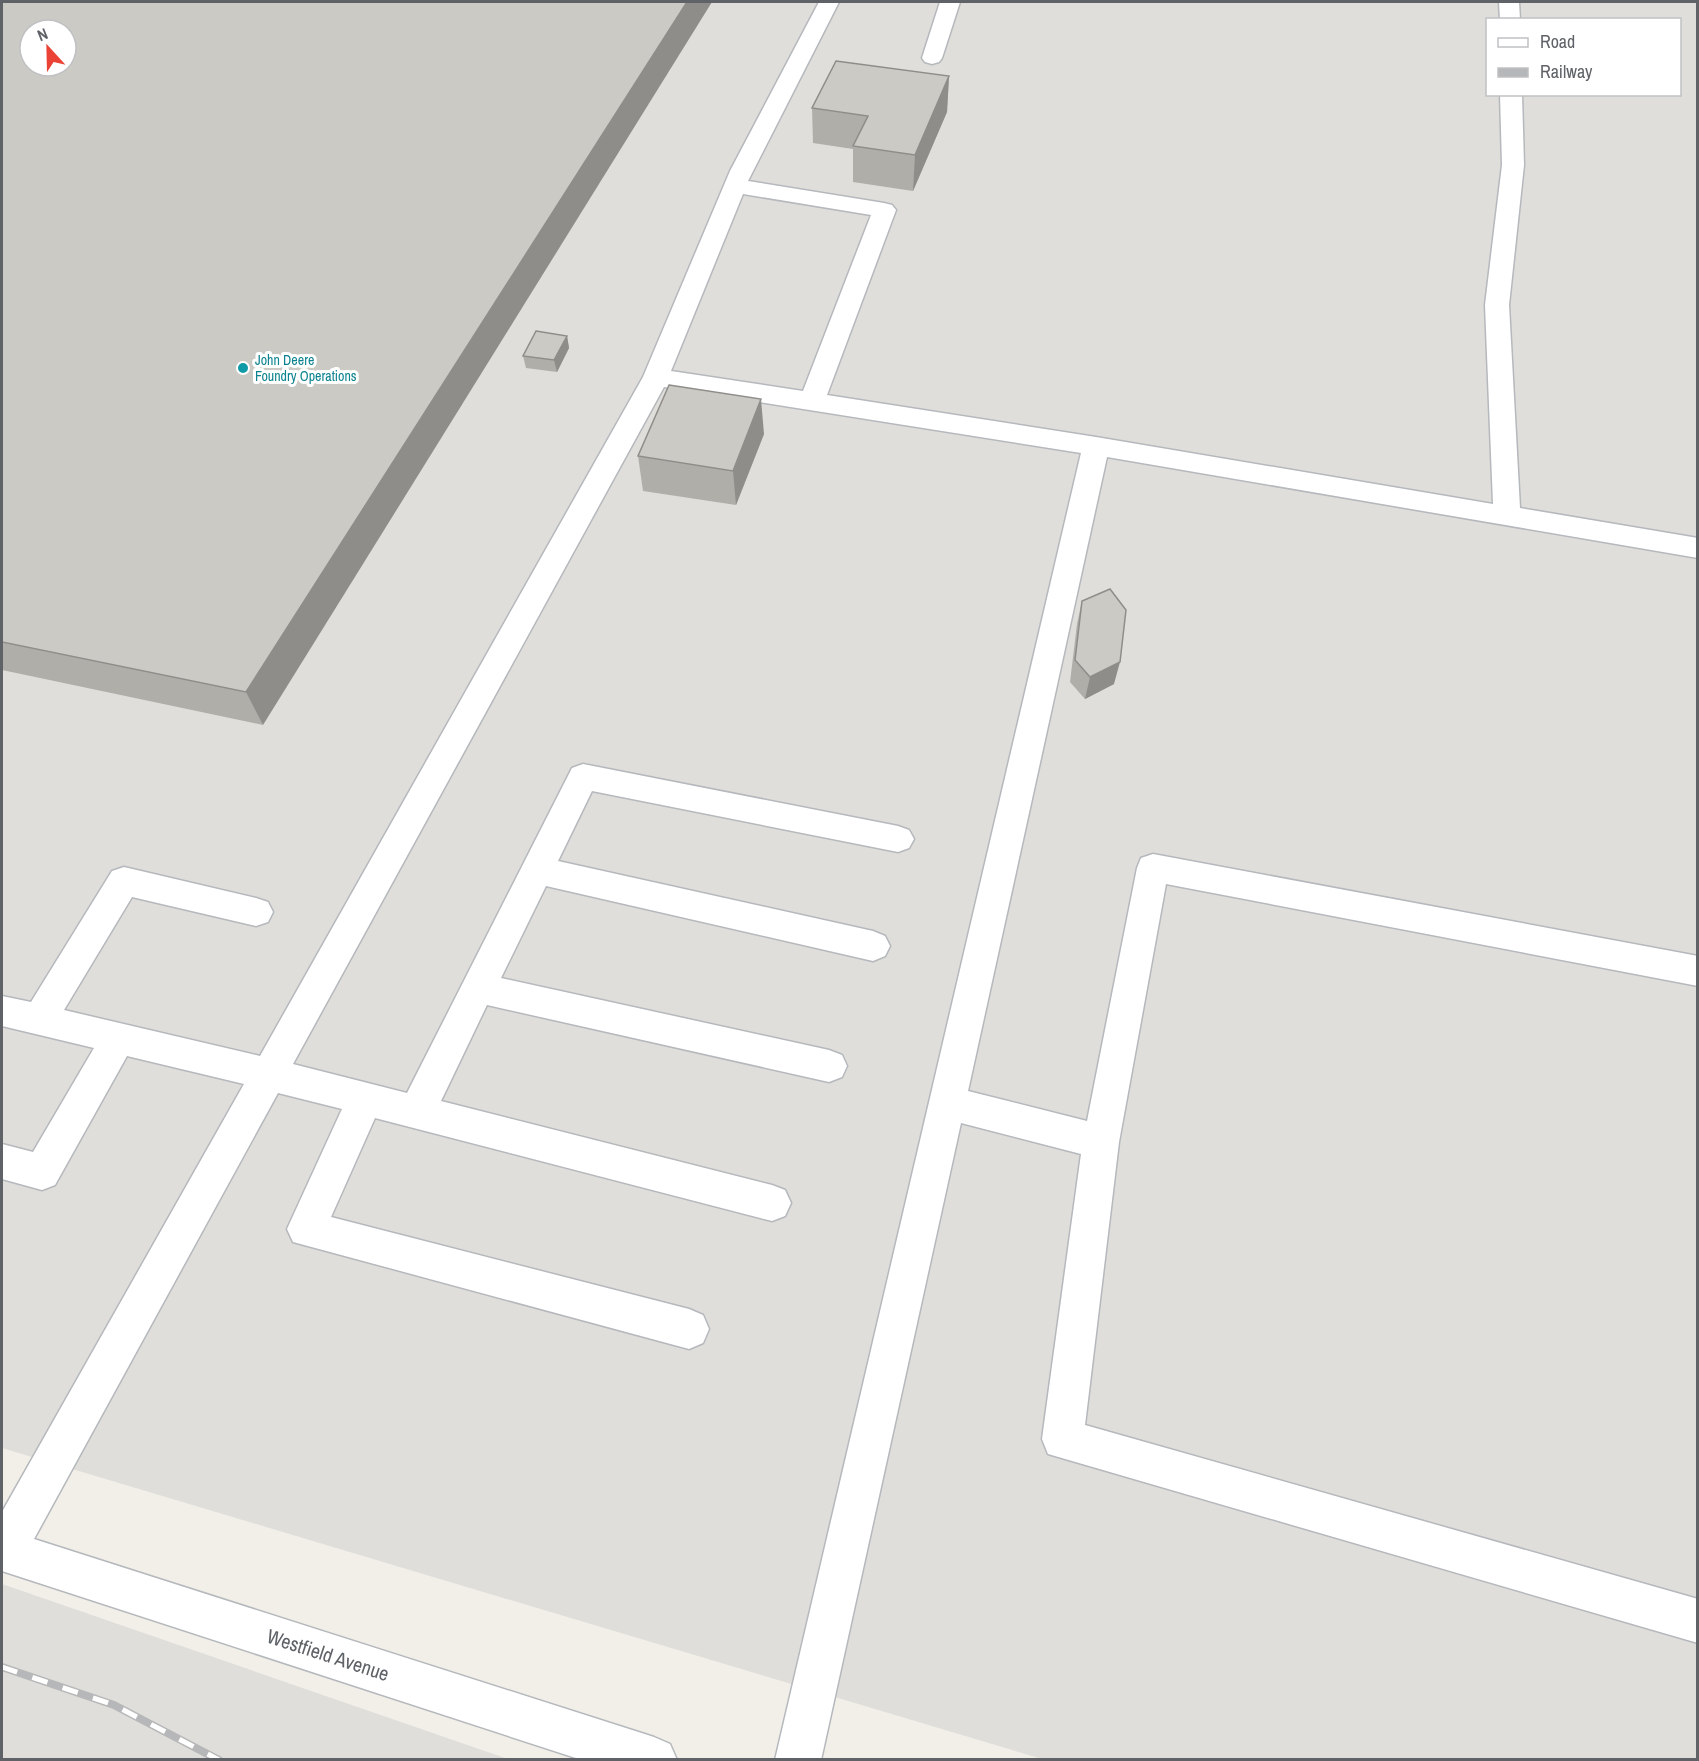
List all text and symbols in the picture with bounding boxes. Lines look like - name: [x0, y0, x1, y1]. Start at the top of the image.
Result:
- north arrow: [18, 18, 78, 78]
- legend: [1486, 18, 1681, 96]
- text: N: [34, 22, 51, 46]
- text: Road: [1540, 29, 1575, 54]
- text: Railway: [1540, 59, 1593, 84]
- place label: John Deere Foundry Operations: [255, 351, 357, 385]
- marker: John Deere Foundry Operations: [236, 361, 250, 375]
- street label: Westfield Avenue: [264, 1622, 393, 1687]

